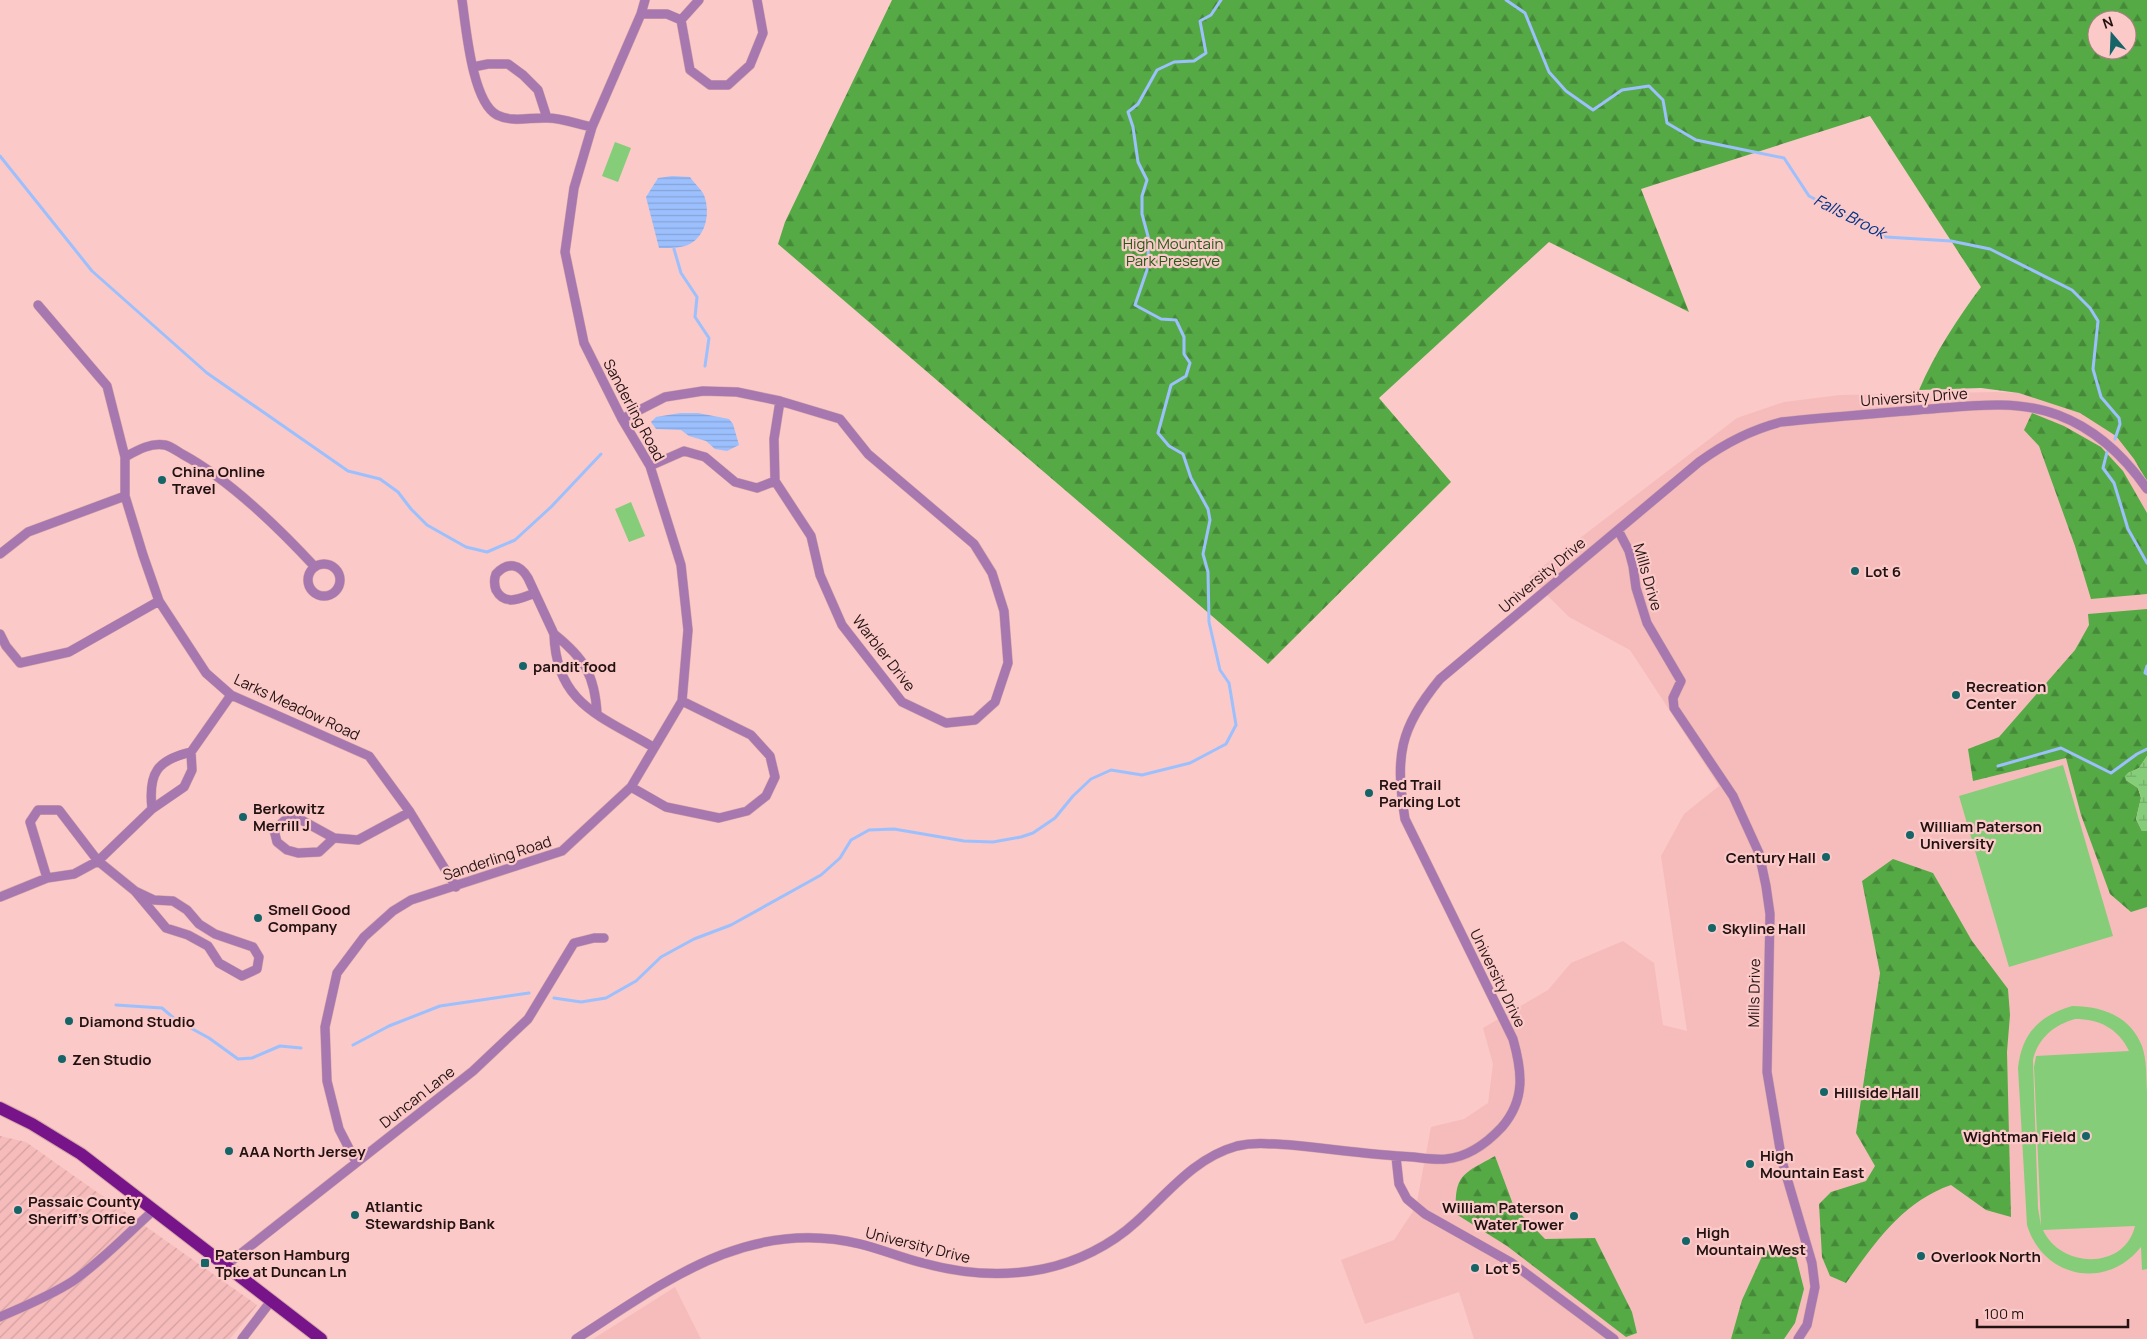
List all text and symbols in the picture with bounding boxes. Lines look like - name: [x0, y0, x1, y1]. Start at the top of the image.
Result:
- north arrow: [2087, 10, 2137, 60]
- text: N: [2100, 12, 2115, 33]
- water label: Falls Brook: [1810, 188, 1892, 244]
- park label: High Mountain Park Preserve: [1123, 233, 1223, 271]
- street label: Sanderling Road: [598, 355, 670, 465]
- street label: University Drive: [1860, 383, 1968, 411]
- place label: China Online Travel: [172, 461, 265, 499]
- marker: China Online Travel: [156, 474, 168, 486]
- street label: University Drive: [1494, 532, 1590, 618]
- street label: Mills Drive: [1628, 541, 1668, 613]
- place label: Lot 6: [1865, 561, 1901, 582]
- marker: Lot 6: [1849, 565, 1861, 577]
- street label: Warbler Drive: [847, 610, 921, 696]
- place label: pandit food: [533, 656, 616, 677]
- marker: pandit food: [517, 660, 529, 672]
- street label: Larks Meadow Road: [231, 669, 363, 745]
- place label: Recreation Center: [1966, 676, 2046, 714]
- marker: Recreation Center: [1950, 689, 1962, 701]
- place label: Red Trail Parking Lot: [1379, 774, 1461, 812]
- marker: Red Trail Parking Lot: [1363, 787, 1375, 799]
- place label: Berkowitz Merrill J: [253, 798, 325, 836]
- marker: Berkowitz Merrill J: [237, 811, 249, 823]
- place label: William Paterson University: [1920, 816, 2042, 854]
- marker: William Paterson University: [1904, 829, 1916, 841]
- street label: Sanderling Road: [440, 831, 554, 885]
- place label: Century Hall: [1726, 847, 1816, 868]
- marker: Century Hall: [1820, 851, 1832, 863]
- place label: Smell Good Company: [268, 899, 350, 937]
- marker: Smell Good Company: [252, 912, 264, 924]
- place label: Skyline Hall: [1722, 918, 1806, 939]
- marker: Skyline Hall: [1706, 922, 1718, 934]
- street label: University Drive: [1465, 925, 1531, 1031]
- street label: Mills Drive: [1743, 958, 1765, 1028]
- place label: Diamond Studio: [79, 1011, 195, 1032]
- marker: Diamond Studio: [63, 1015, 75, 1027]
- place label: Zen Studio: [72, 1049, 152, 1070]
- marker: Zen Studio: [56, 1053, 68, 1065]
- street label: Duncan Lane: [375, 1061, 459, 1133]
- place label: Hillside Hall: [1834, 1082, 1919, 1103]
- marker: Hillside Hall: [1818, 1086, 1830, 1098]
- place label: Wightman Field: [1963, 1126, 2076, 1147]
- marker: Wightman Field: [2080, 1130, 2092, 1142]
- place label: AAA North Jersey: [239, 1141, 366, 1162]
- marker: AAA North Jersey: [223, 1145, 235, 1157]
- place label: High Mountain East: [1760, 1145, 1865, 1183]
- marker: High Mountain East: [1744, 1158, 1756, 1170]
- place label: Passaic County Sheriff's Office: [28, 1191, 141, 1229]
- place label: Atlantic Stewardship Bank: [365, 1196, 495, 1234]
- place label: William Paterson Water Tower: [1442, 1197, 1564, 1235]
- marker: Passaic County Sheriff's Office: [12, 1204, 24, 1216]
- marker: Atlantic Stewardship Bank: [349, 1209, 361, 1221]
- marker: William Paterson Water Tower: [1568, 1210, 1580, 1222]
- street label: University Drive: [863, 1222, 973, 1268]
- place label: High Mountain West: [1696, 1222, 1806, 1260]
- marker: High Mountain West: [1680, 1235, 1692, 1247]
- place label: Paterson Hamburg Tpke at Duncan Ln: [215, 1244, 350, 1282]
- place label: Overlook North: [1931, 1246, 2041, 1267]
- marker: Overlook North: [1915, 1250, 1927, 1262]
- marker: Paterson Hamburg Tpke at Duncan Ln: [199, 1257, 211, 1269]
- place label: Lot 5: [1485, 1258, 1521, 1279]
- marker: Lot 5: [1469, 1262, 1481, 1274]
- scale bar: [1977, 1296, 2128, 1328]
- text: 100 m: [1984, 1303, 2024, 1324]

